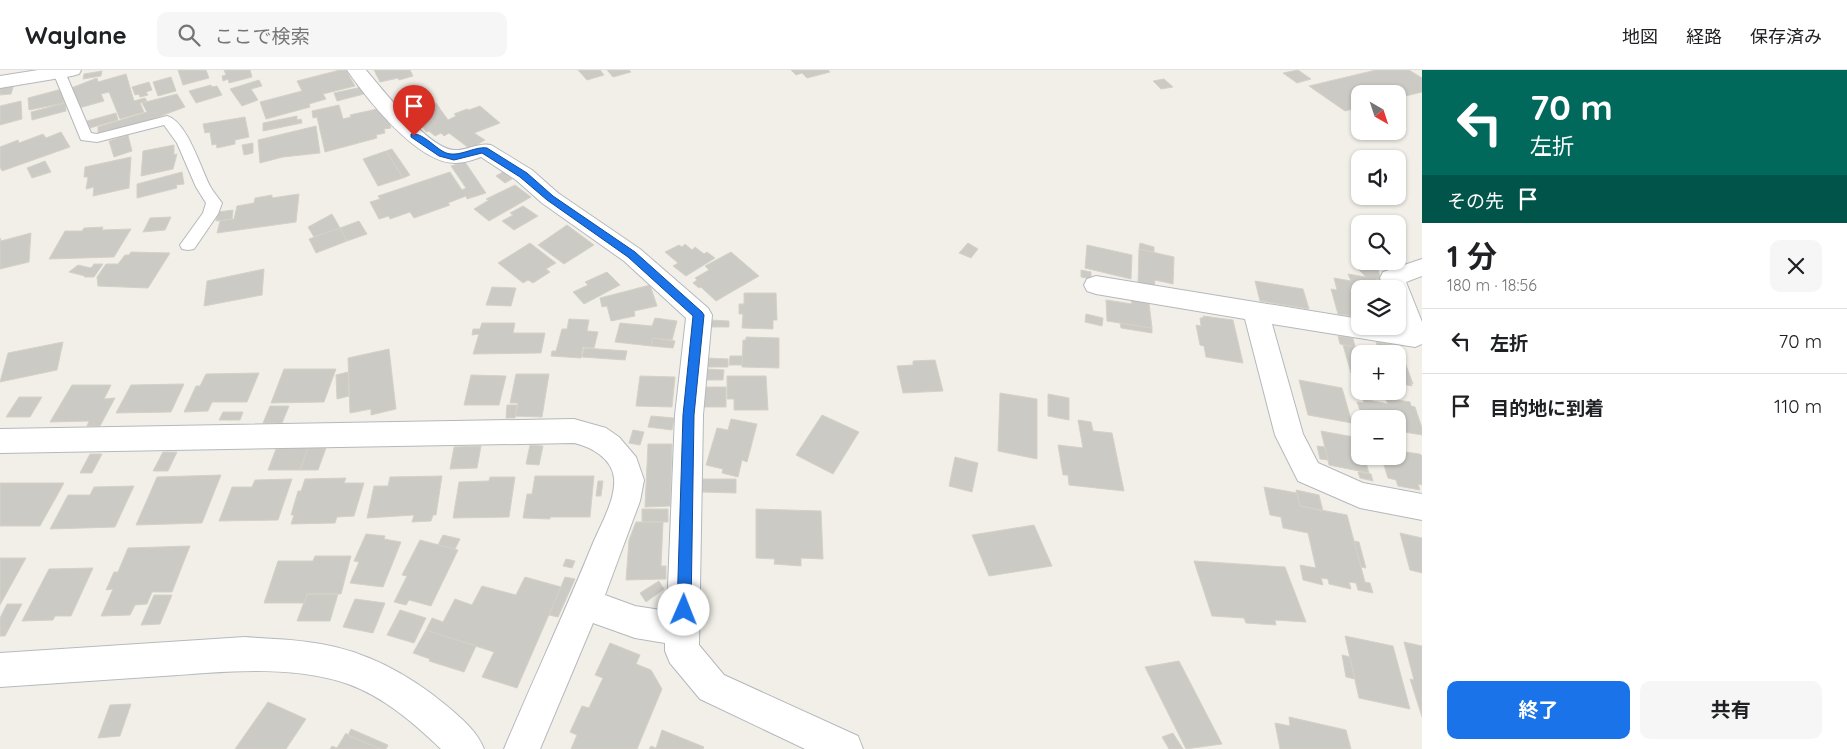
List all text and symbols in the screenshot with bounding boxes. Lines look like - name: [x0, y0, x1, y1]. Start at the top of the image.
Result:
- search box: [157, 12, 507, 57]
- text: Waylane: [25, 20, 127, 50]
- icon: search: [175, 21, 203, 49]
- text: ここで検索: [215, 24, 310, 48]
- text: 地図: [1622, 25, 1658, 48]
- text: 経路: [1686, 25, 1722, 48]
- text: 保存済み: [1750, 25, 1822, 48]
- pin: [393, 85, 435, 136]
- north arrow: [1351, 85, 1406, 140]
- map controls: [1351, 85, 1406, 465]
- text: 70 m: [1530, 85, 1613, 129]
- icon: left: [1447, 90, 1512, 155]
- icon: arrive: [400, 92, 428, 120]
- text: 左折: [1530, 132, 1574, 160]
- button: sound: [1351, 150, 1406, 205]
- icon: arrive: [1514, 185, 1542, 213]
- text: その先: [1447, 189, 1504, 213]
- button: search: [1351, 215, 1406, 270]
- text: 1 分: [1447, 237, 1497, 275]
- button: close: [1770, 240, 1822, 292]
- text: 180 m · 18:56: [1447, 275, 1537, 295]
- button: layers: [1351, 280, 1406, 335]
- icon: left: [1447, 327, 1475, 355]
- text: 70 m: [1778, 329, 1822, 353]
- text: 左折: [1490, 331, 1528, 355]
- button: +: [1351, 345, 1406, 400]
- icon: arrive: [1447, 392, 1475, 420]
- text: 110 m: [1774, 394, 1822, 418]
- text: 目的地に到着: [1490, 396, 1604, 420]
- button: −: [1351, 410, 1406, 465]
- position arrow: [657, 583, 709, 635]
- button: 終了: [1447, 681, 1630, 739]
- button: 共有: [1640, 681, 1822, 739]

